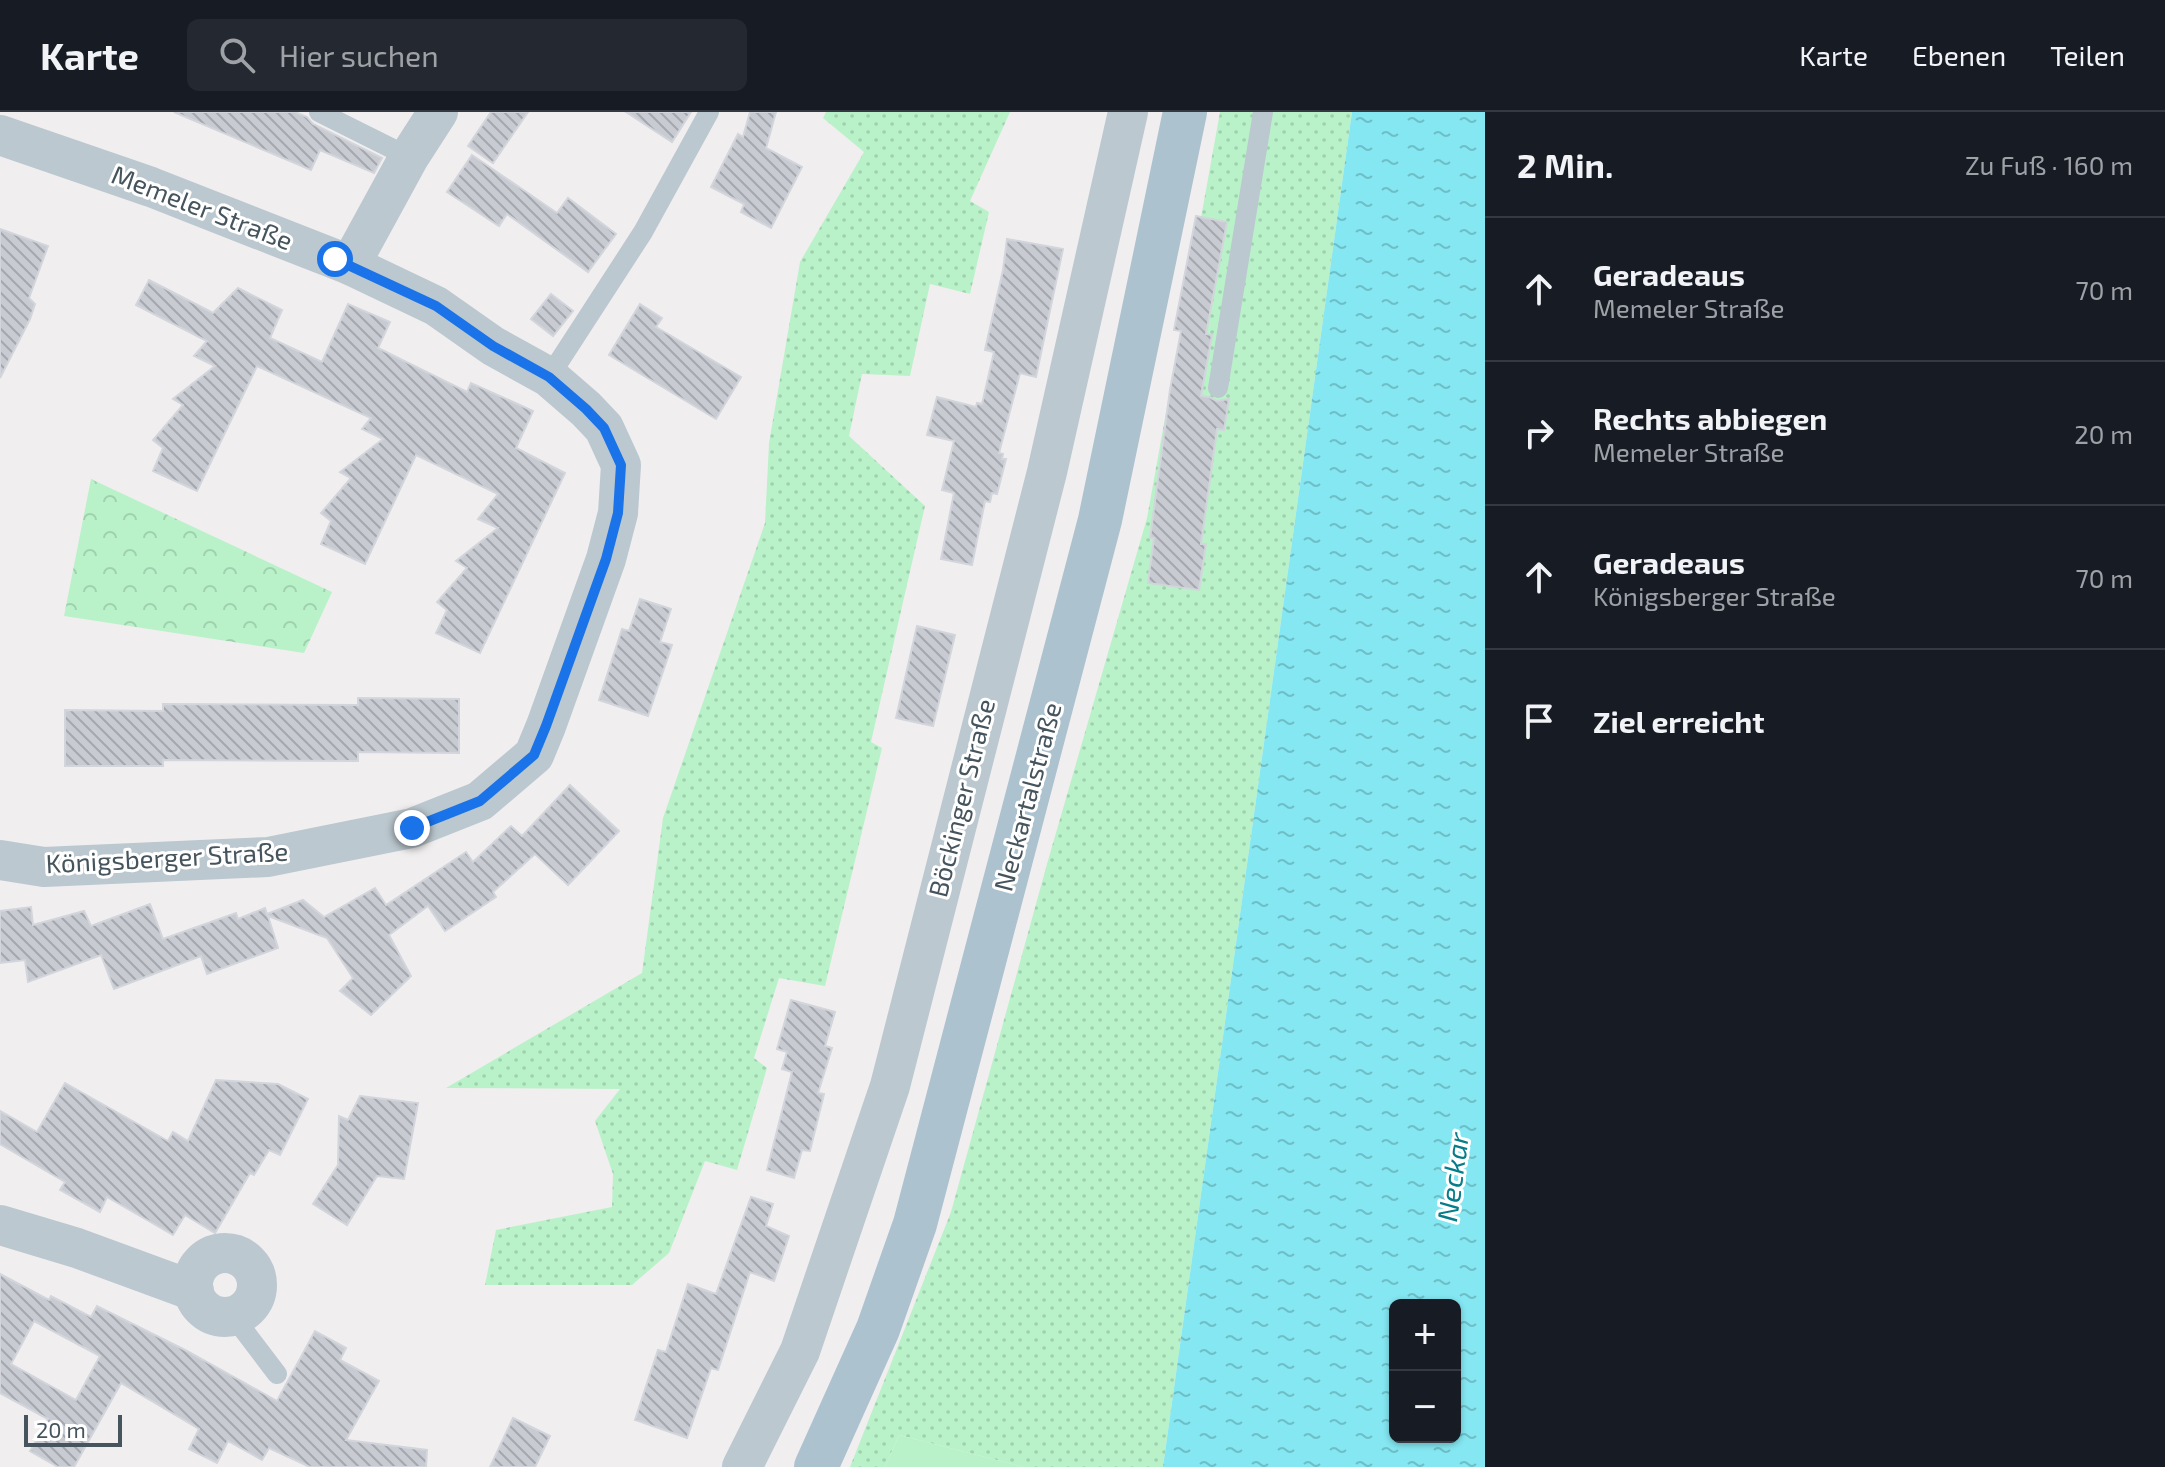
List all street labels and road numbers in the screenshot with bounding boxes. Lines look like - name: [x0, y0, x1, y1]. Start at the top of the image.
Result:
- street label: Memeler Straße: [108, 158, 297, 255]
- street label: Böckinger Straße: [921, 695, 1000, 900]
- street label: Neckartalstraße: [986, 699, 1067, 894]
- street label: Königsberger Straße: [45, 835, 289, 878]

